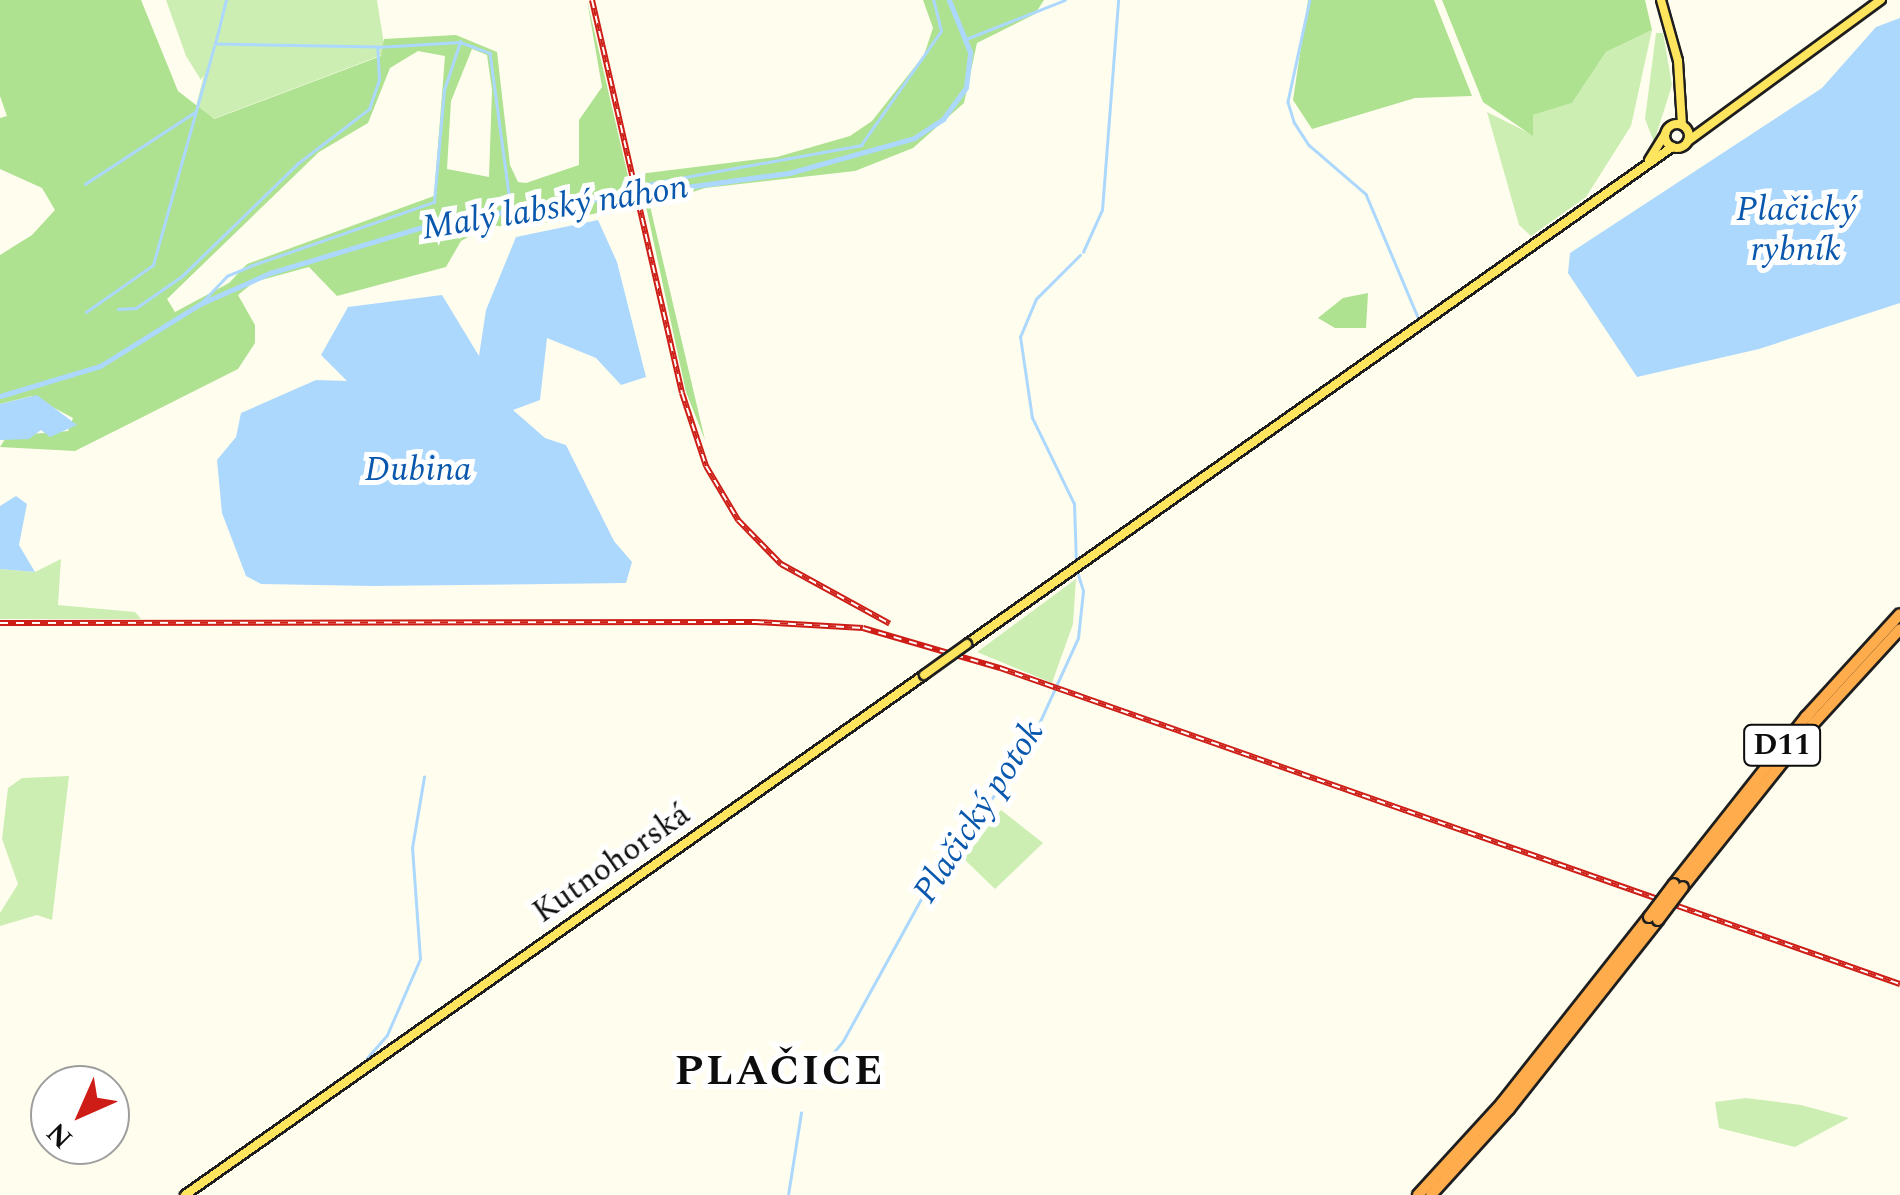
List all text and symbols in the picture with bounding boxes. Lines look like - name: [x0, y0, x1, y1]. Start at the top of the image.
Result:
- water label: Malý labský náhon: [419, 166, 691, 250]
- water label: Plačický rybník: [1736, 189, 1856, 271]
- water label: Dubina: [364, 449, 472, 491]
- water label: Plačický potok: [905, 713, 1053, 911]
- road number: D11: [1742, 720, 1822, 770]
- street label: Kutnohorská: [526, 796, 698, 932]
- district label: PLAČICE: [675, 1047, 885, 1097]
- north arrow: [30, 1065, 130, 1165]
- text: N: [37, 1112, 83, 1158]

